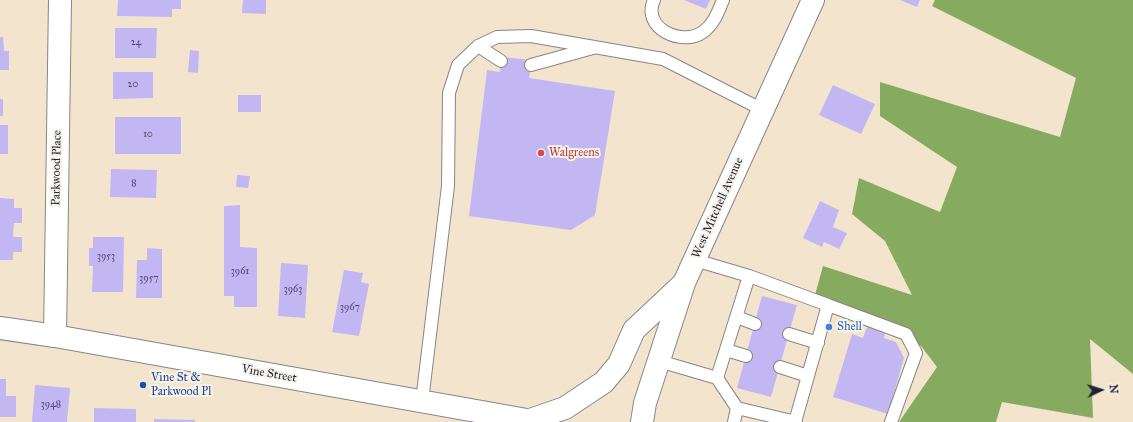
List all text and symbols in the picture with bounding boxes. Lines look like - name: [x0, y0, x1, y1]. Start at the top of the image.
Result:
- house number: 24: [131, 37, 141, 49]
- house number: 20: [128, 79, 138, 91]
- house number: 10: [143, 129, 153, 141]
- street label: Parkwood Place: [49, 130, 65, 206]
- place label: Walgreens: [549, 146, 599, 160]
- marker: Walgreens: [536, 148, 546, 158]
- street label: West Mitchell Avenue: [689, 155, 747, 261]
- house number: 8: [131, 178, 137, 190]
- house number: 3953: [97, 251, 115, 263]
- house number: 3961: [231, 266, 249, 278]
- house number: 3957: [139, 273, 159, 285]
- house number: 3963: [284, 284, 302, 296]
- house number: 3967: [340, 302, 360, 314]
- place label: Shell: [837, 320, 862, 334]
- marker: Shell: [824, 322, 834, 332]
- street label: Vine Street: [240, 362, 298, 386]
- north arrow: [1081, 370, 1121, 410]
- place label: Vine St & Parkwood Pl: [151, 371, 211, 399]
- marker: Vine St & Parkwood Pl: [138, 380, 148, 390]
- text: N: [1107, 384, 1120, 394]
- house number: 3948: [41, 399, 61, 411]

